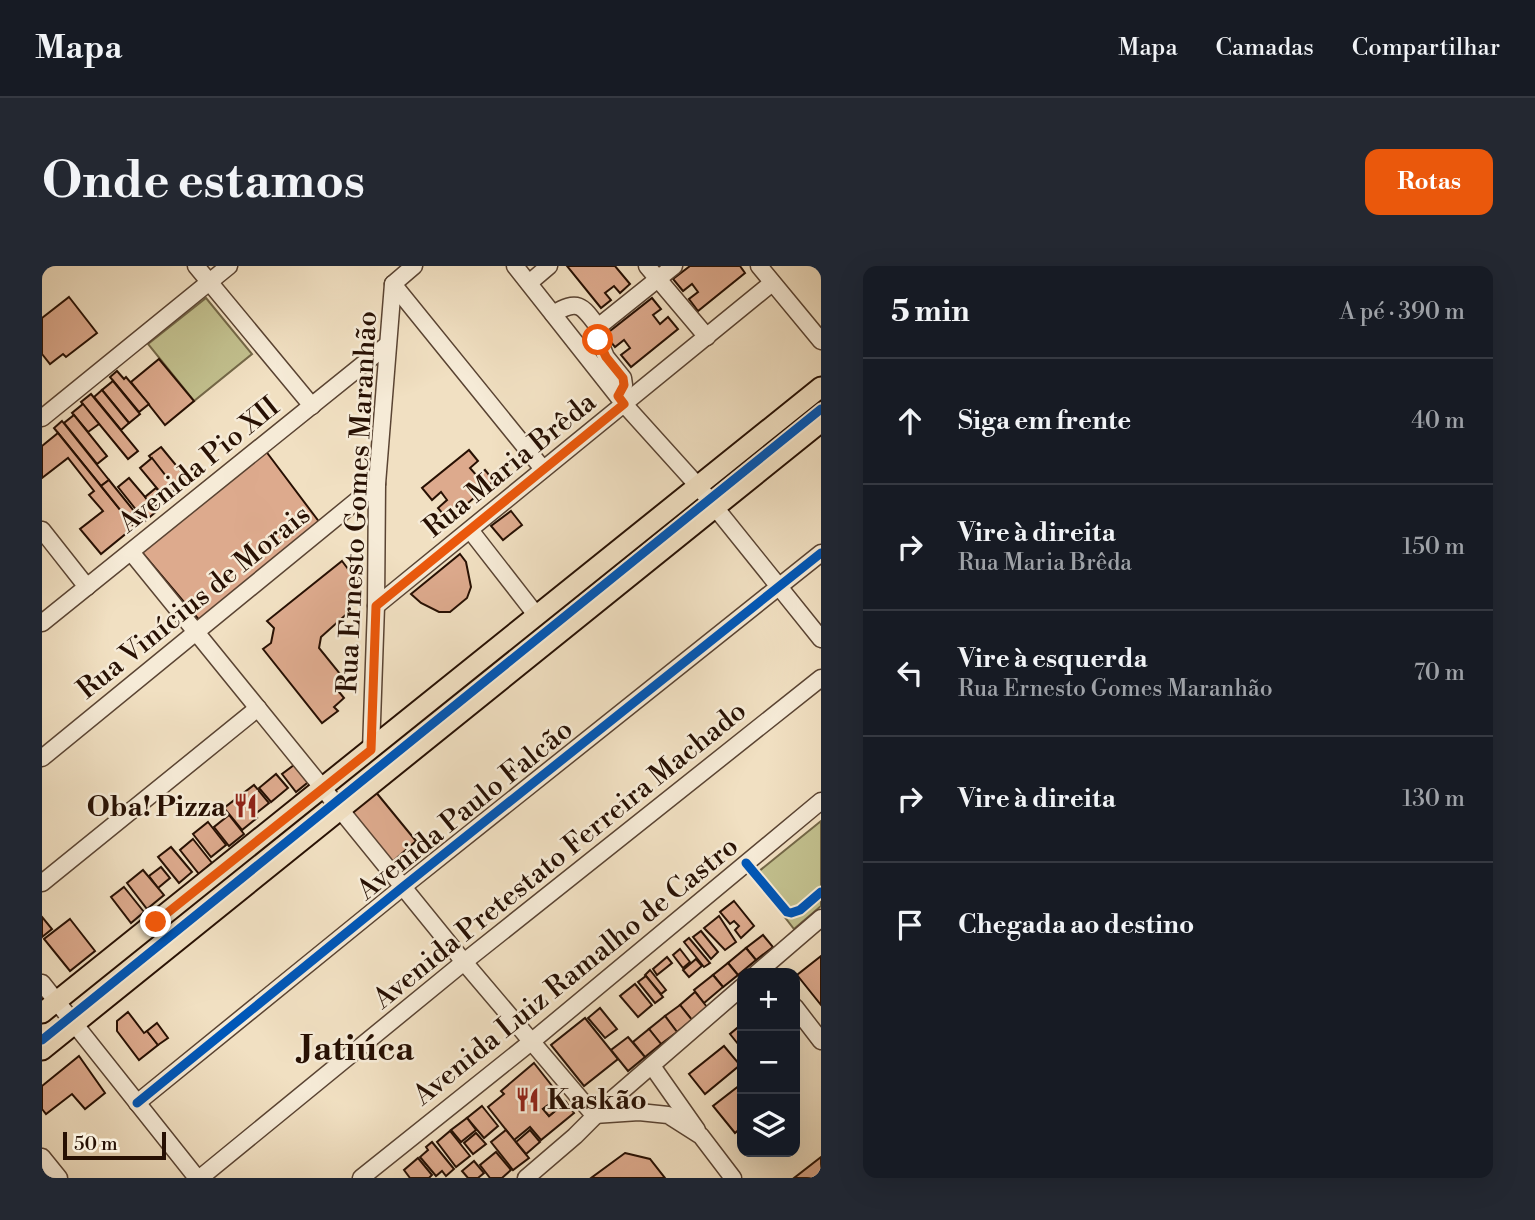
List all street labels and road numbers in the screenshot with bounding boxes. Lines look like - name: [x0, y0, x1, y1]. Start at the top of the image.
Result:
- street label: Rua Ernesto Gomes Maranhão: [330, 310, 385, 694]
- street label: Rua Maria Brêda: [417, 384, 604, 545]
- street label: Avenida Pio XII: [111, 389, 287, 541]
- street label: Rua Vinícius de Morais: [70, 497, 318, 707]
- street label: Avenida Pretestato Ferreira Machado: [365, 694, 754, 1017]
- street label: Avenida Paulo Falcão: [349, 712, 580, 909]
- street label: Avenida Luiz Ramalho de Castro: [405, 829, 746, 1114]

